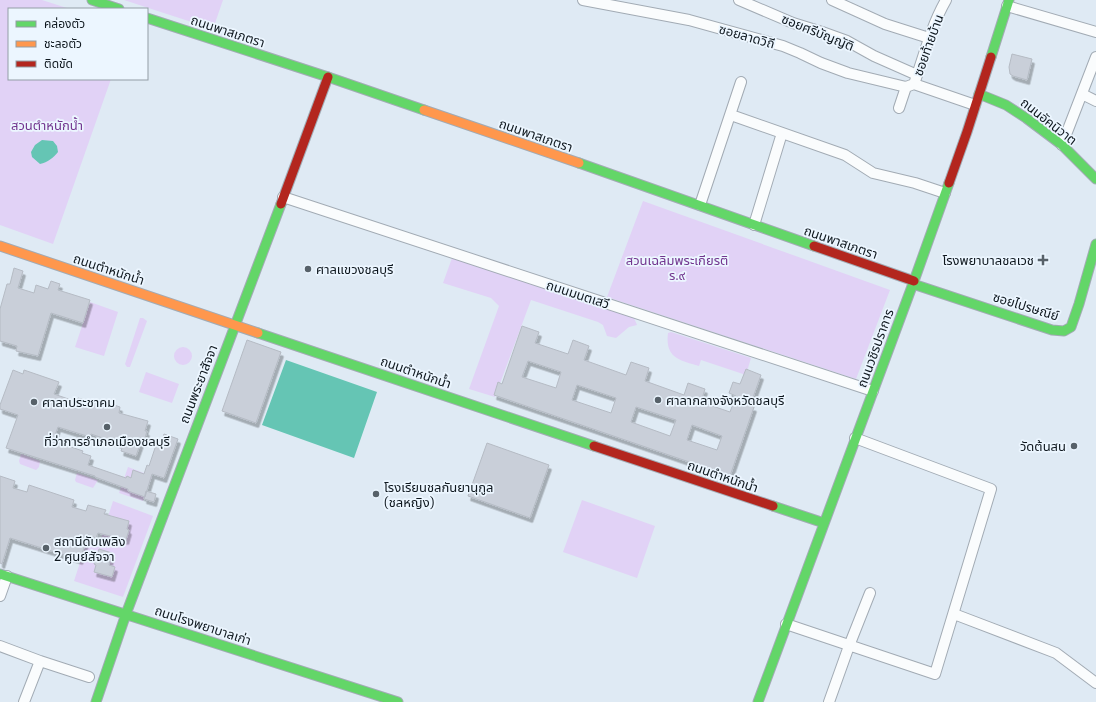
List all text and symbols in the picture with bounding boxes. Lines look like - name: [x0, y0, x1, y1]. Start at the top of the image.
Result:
- legend: [8, 8, 148, 80]
- street label: ซอยศรีบัญญัติ: [779, 10, 857, 54]
- street label: ถนนพาสเภตรา: [189, 11, 267, 51]
- street label: ซอยท้ายบ้าน: [909, 12, 947, 78]
- text: คล่องตัว: [44, 16, 85, 30]
- street label: ซอยลาดวิถี: [717, 20, 777, 52]
- text: ชะลอตัว: [44, 36, 82, 50]
- text: ติดขัด: [44, 56, 73, 70]
- street label: ถนนอัคนิวาต: [1018, 94, 1080, 148]
- street label: ถนนพาสเภตรา: [497, 115, 575, 155]
- park label: สวนตำหนักน้ำ: [11, 116, 83, 133]
- street label: ถนนพาสเภตรา: [802, 222, 880, 262]
- street label: ถนนตำหนักน้ำ: [71, 249, 147, 288]
- park label: สวนเฉลิมพระเกียรติ ร.๙: [626, 252, 728, 283]
- place label: โรงพยาบาลชลเวช: [942, 252, 1034, 268]
- marker: โรงพยาบาลชลเวช: [1037, 254, 1049, 266]
- place label: ศาลแขวงชลบุรี: [316, 261, 393, 277]
- marker: ศาลแขวงชลบุรี: [303, 264, 313, 274]
- street label: ถนนมนตเสวี: [544, 276, 612, 312]
- street label: ซอยไปรษณีย์: [991, 288, 1061, 324]
- street label: ถนนวชิรปราการ: [853, 306, 897, 390]
- street label: ถนนพระยาสัจจา: [176, 342, 220, 426]
- street label: ถนนตำหนักน้ำ: [378, 351, 454, 392]
- place label: ศาลากลางจังหวัดชลบุรี: [666, 392, 784, 408]
- place label: ศาลาประชาคม: [42, 394, 115, 410]
- marker: ศาลากลางจังหวัดชลบุรี: [653, 395, 663, 405]
- marker: ศาลาประชาคม: [29, 397, 39, 407]
- marker: ที่ว่าการอำเภอเมืองชลบุรี: [102, 422, 112, 432]
- place label: ที่ว่าการอำเภอเมืองชลบุรี: [44, 432, 170, 449]
- place label: วัดต้นสน: [1020, 438, 1066, 454]
- marker: วัดต้นสน: [1069, 441, 1079, 451]
- street label: ถนนตำหนักน้ำ: [685, 455, 761, 496]
- place label: โรงเรียนชลกันยานุกูล (ชลหญิง): [384, 479, 493, 510]
- marker: โรงเรียนชลกันยานุกูล (ชลหญิง): [371, 489, 381, 499]
- place label: สถานีดับเพลิง 2 ศูนย์สัจจา: [54, 533, 125, 564]
- marker: สถานีดับเพลิง 2 ศูนย์สัจจา: [41, 543, 51, 553]
- street label: ถนนโรงพยาบาลเก่า: [153, 602, 253, 648]

